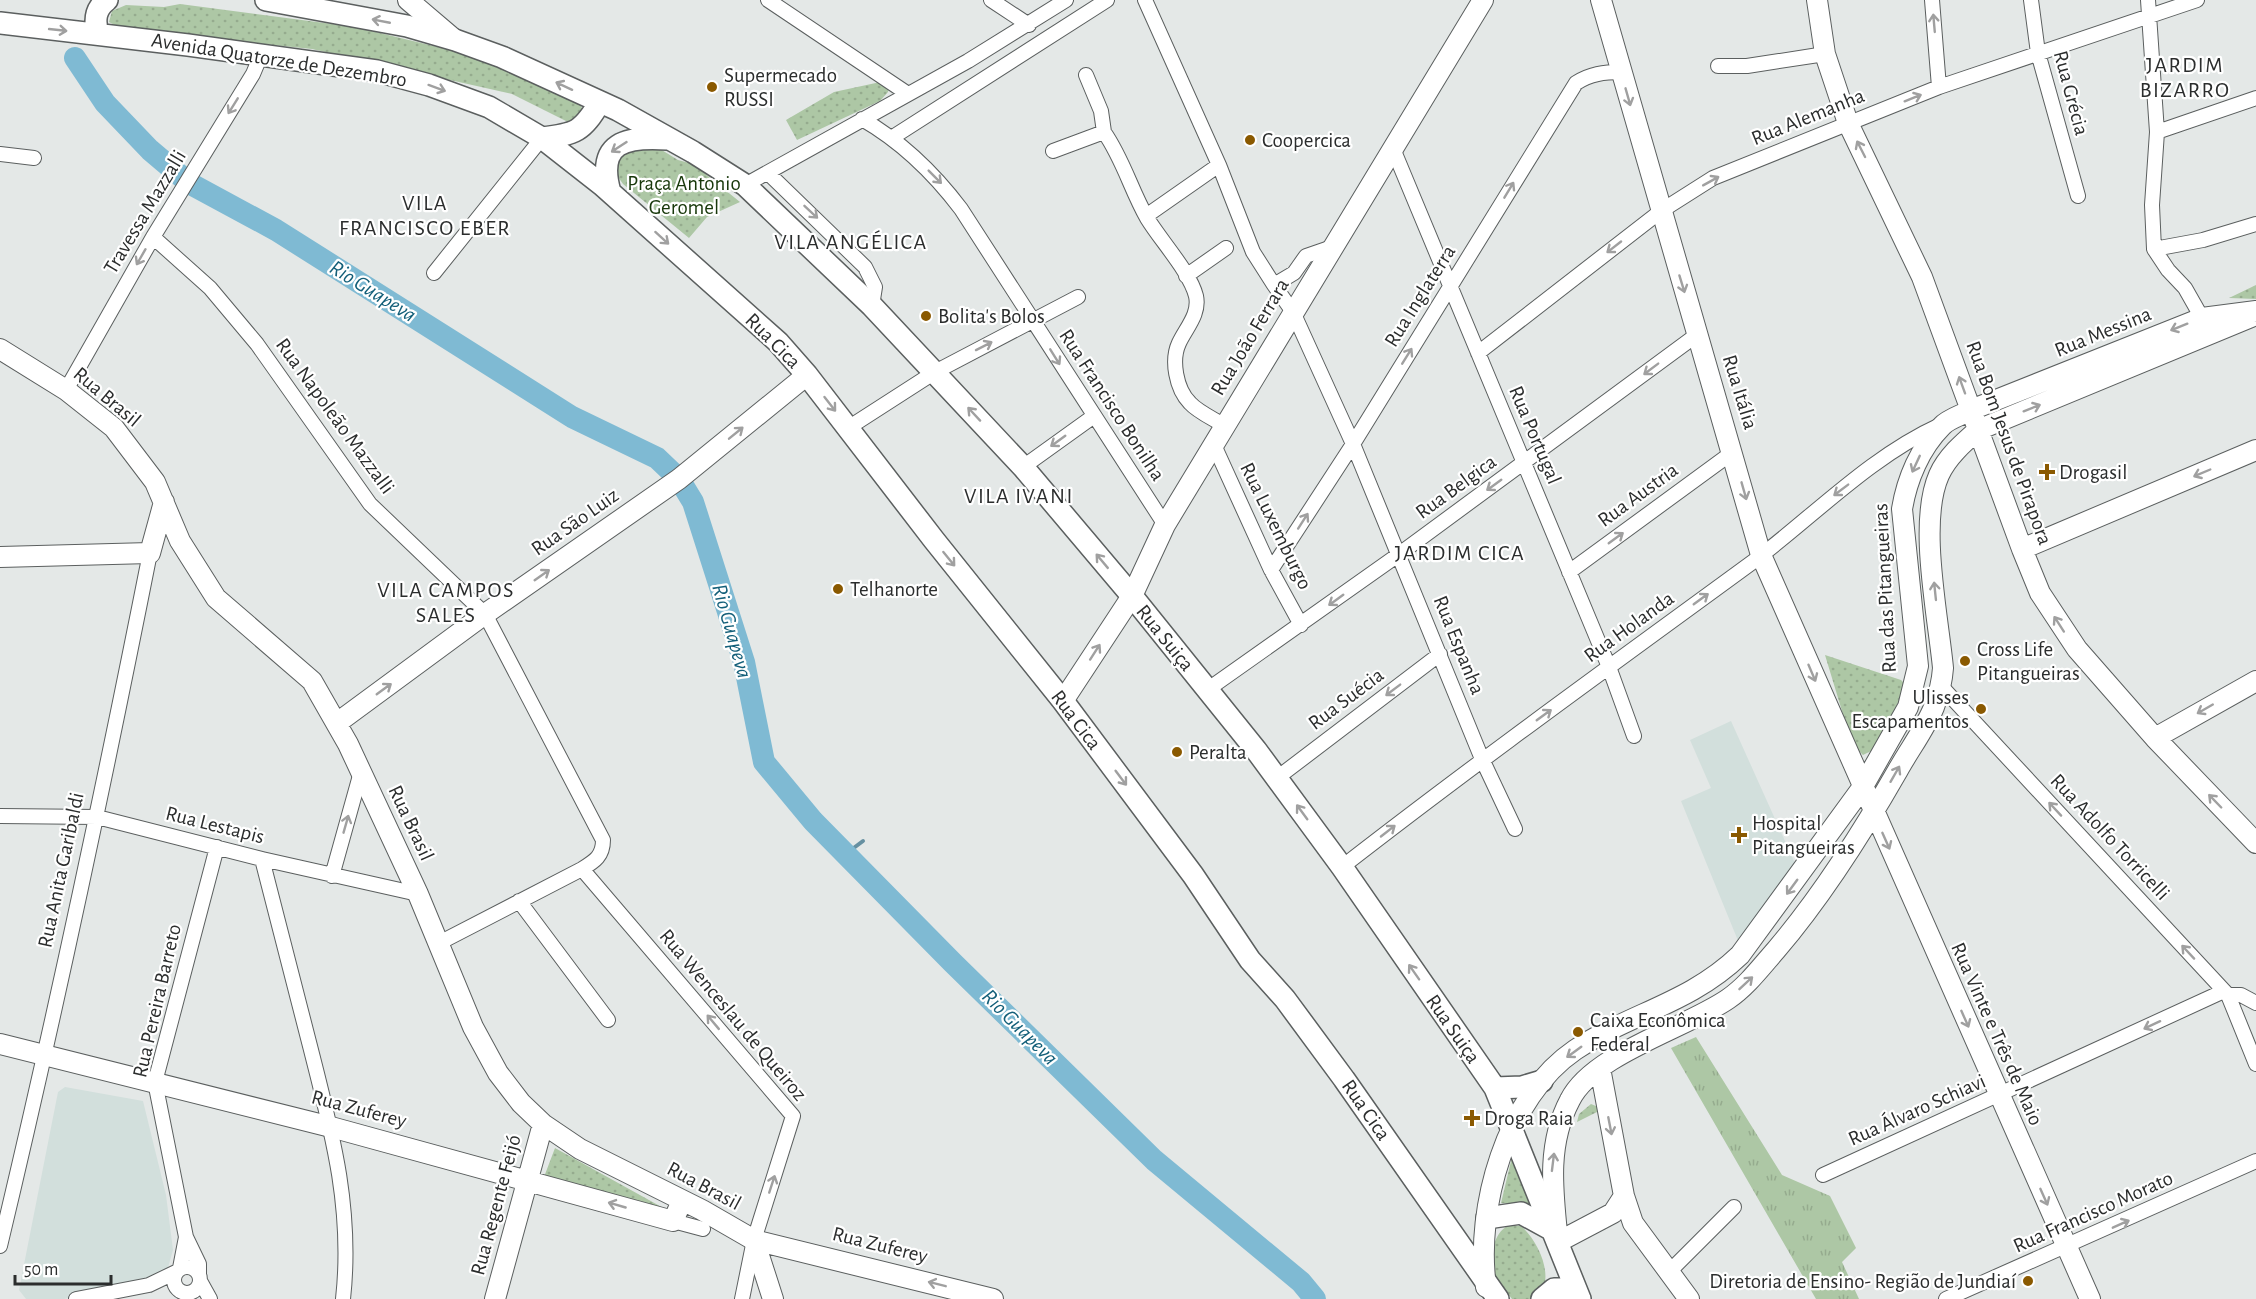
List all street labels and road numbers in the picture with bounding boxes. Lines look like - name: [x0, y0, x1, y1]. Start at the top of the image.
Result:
- street label: Avenida Quatorze de Dezembro: [150, 29, 408, 91]
- street label: Rua Grécia: [2050, 48, 2092, 138]
- street label: Rua Alemanha: [1748, 85, 1868, 149]
- street label: Travessa Mazzalli: [100, 146, 190, 278]
- street label: Rua Inglaterra: [1380, 241, 1460, 351]
- street label: Rua João Ferrara: [1207, 275, 1293, 399]
- street label: Rua Messina: [2052, 303, 2155, 361]
- street label: Rua Cica: [741, 309, 805, 373]
- street label: Rua Francisco Bonilha: [1055, 325, 1169, 485]
- street label: Rua Napoleão Mazzalli: [272, 334, 398, 498]
- street label: Rua Bom Jesus de Pirapora: [1962, 338, 2056, 548]
- street label: Rua Itália: [1719, 352, 1761, 432]
- street label: Rua Brasil: [69, 363, 145, 431]
- street label: Rua Portugal: [1505, 383, 1565, 487]
- street label: Rua Belgica: [1412, 451, 1500, 523]
- street label: Rua Luxemburgo: [1236, 459, 1316, 593]
- street label: Rua Austria: [1594, 459, 1682, 531]
- street label: Rua São Luiz: [528, 484, 622, 560]
- street label: Rua das Pitangueiras: [1870, 503, 1900, 673]
- street label: Rua Holanda: [1580, 587, 1678, 666]
- street label: Rua Espanha: [1430, 593, 1488, 698]
- street label: Rua Suiça: [1132, 601, 1198, 675]
- street label: Rua Suécia: [1304, 664, 1388, 734]
- street label: Rua Cica: [1047, 686, 1105, 754]
- street label: Rua Adolfo Torricelli: [2046, 770, 2174, 904]
- street label: Rua Brasil: [384, 782, 438, 864]
- street label: Rua Anita Garibaldi: [34, 790, 88, 950]
- street label: Rua Lestapis: [163, 803, 267, 847]
- street label: Rua Pereira Barreto: [129, 922, 185, 1080]
- street label: Rua Wenceslau de Queiroz: [655, 925, 811, 1105]
- street label: Rua Vinte e Três de Maio: [1947, 939, 2047, 1129]
- street label: Rua Suiça: [1422, 991, 1484, 1067]
- street label: Rua Álvaro Schiavi: [1844, 1068, 1989, 1150]
- street label: Rua Cica: [1338, 1076, 1394, 1144]
- street label: Rua Zuferey: [309, 1086, 409, 1132]
- street label: Rua Regente Feijó: [467, 1132, 525, 1278]
- street label: Rua Brasil: [664, 1158, 744, 1214]
- street label: Rua Francisco Morato: [2010, 1167, 2176, 1257]
- street label: Rua Zuferey: [830, 1223, 930, 1267]

